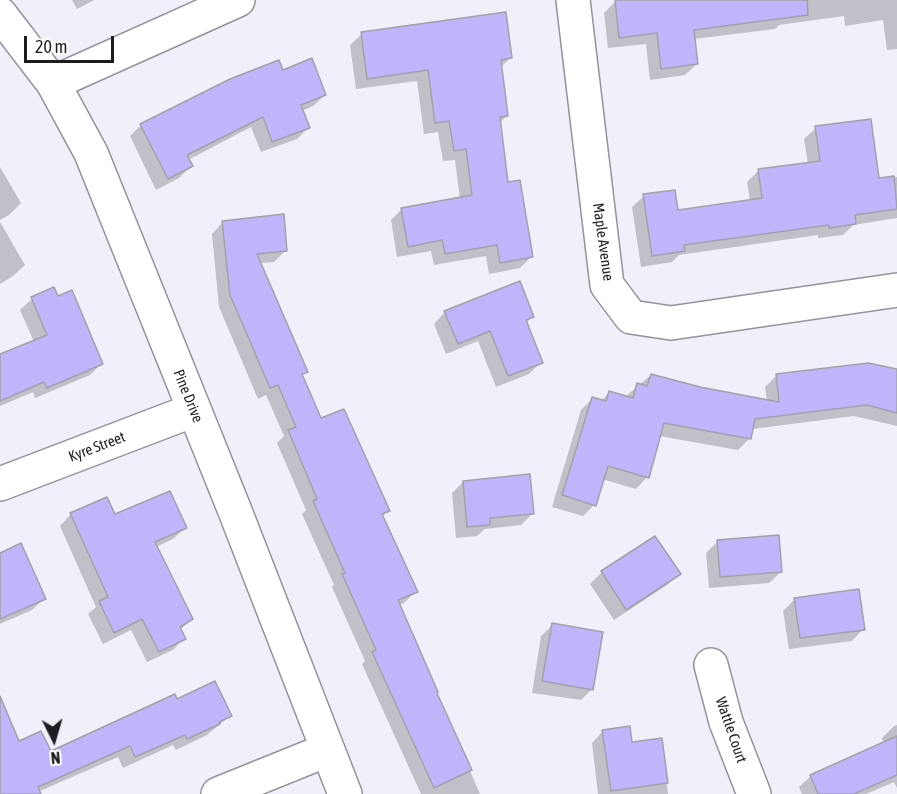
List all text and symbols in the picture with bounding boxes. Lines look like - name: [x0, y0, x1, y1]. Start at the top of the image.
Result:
- scale bar: [27, 24, 117, 62]
- text: 20 m: [35, 36, 67, 57]
- street label: Maple Avenue: [589, 202, 617, 282]
- street label: Pine Drive: [169, 367, 207, 425]
- street label: Kyre Street: [66, 428, 128, 466]
- street label: Wattle Court: [711, 695, 751, 765]
- north arrow: [24, 710, 84, 770]
- text: N: [50, 749, 61, 767]

